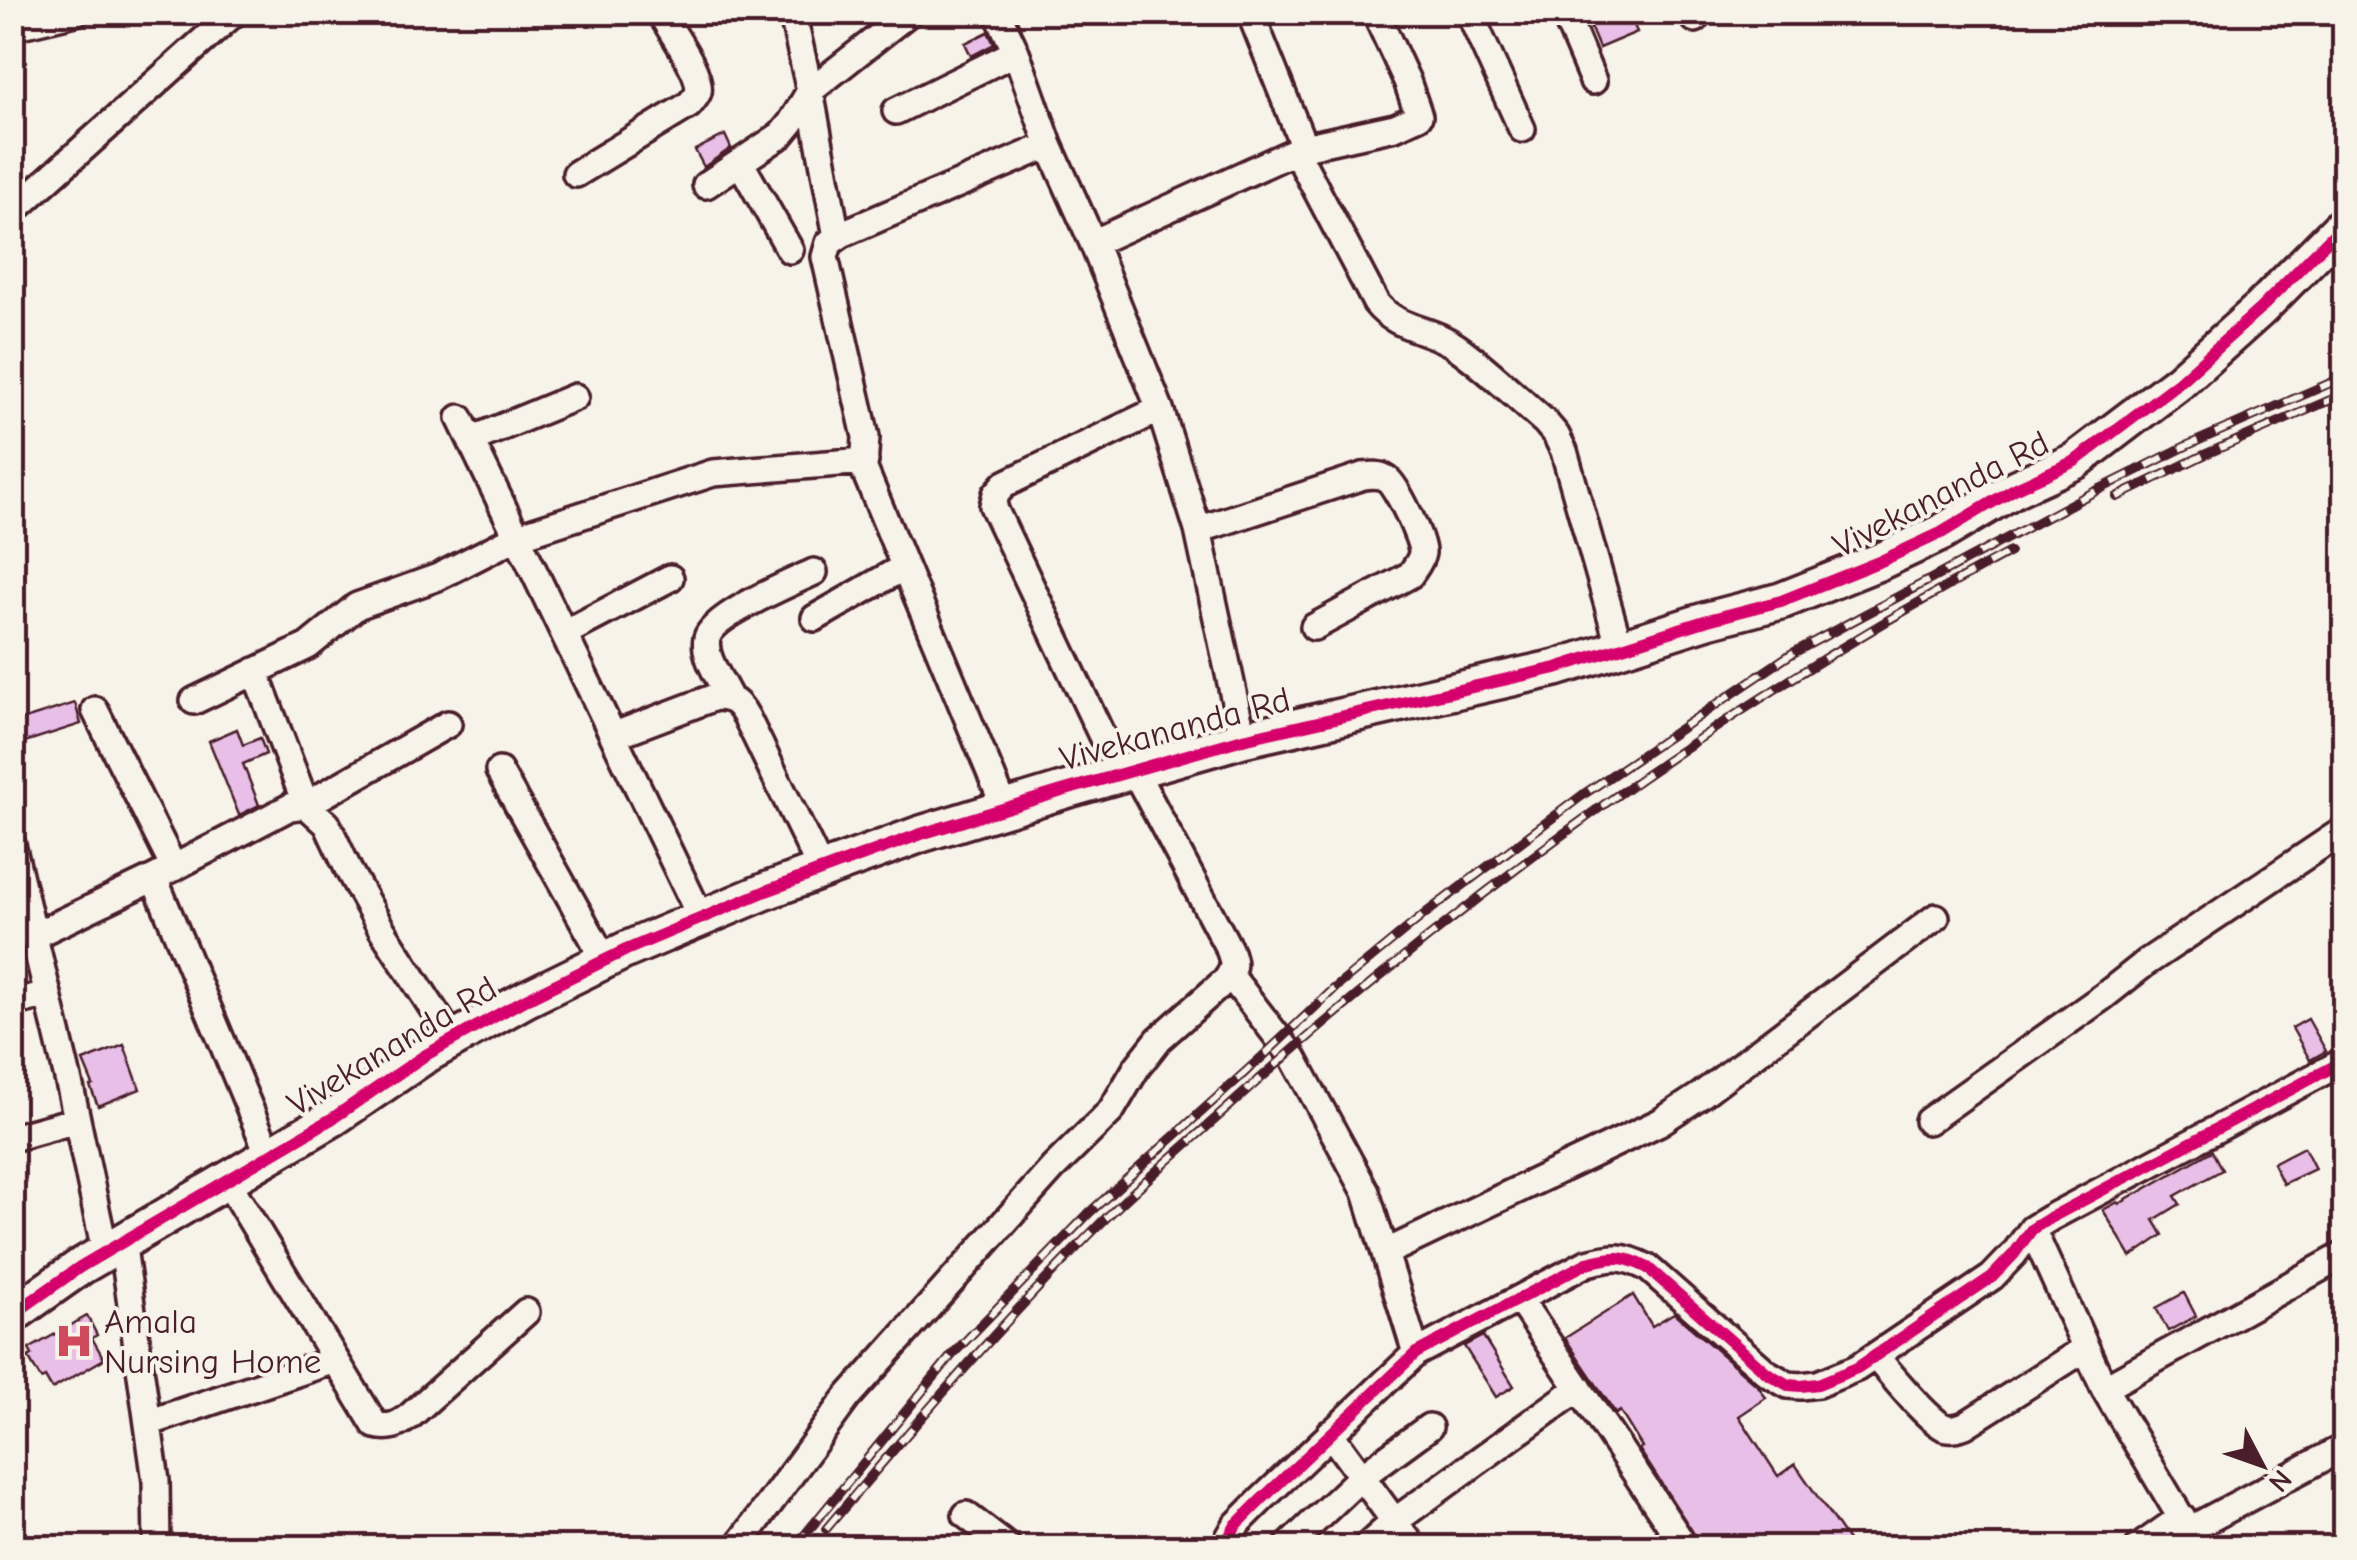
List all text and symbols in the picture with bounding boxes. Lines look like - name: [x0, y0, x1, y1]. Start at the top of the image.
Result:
- street label: Vivekananda Rd: [1826, 422, 2056, 566]
- street label: Vivekananda Rd: [1055, 679, 1295, 779]
- street label: Vivekananda Rd: [280, 968, 504, 1124]
- place label: Amala Nursing Home: [104, 1301, 321, 1382]
- hospital icon: Amala Nursing Home: [53, 1320, 95, 1362]
- north arrow: [2212, 1415, 2312, 1515]
- text: N: [2262, 1463, 2298, 1498]

